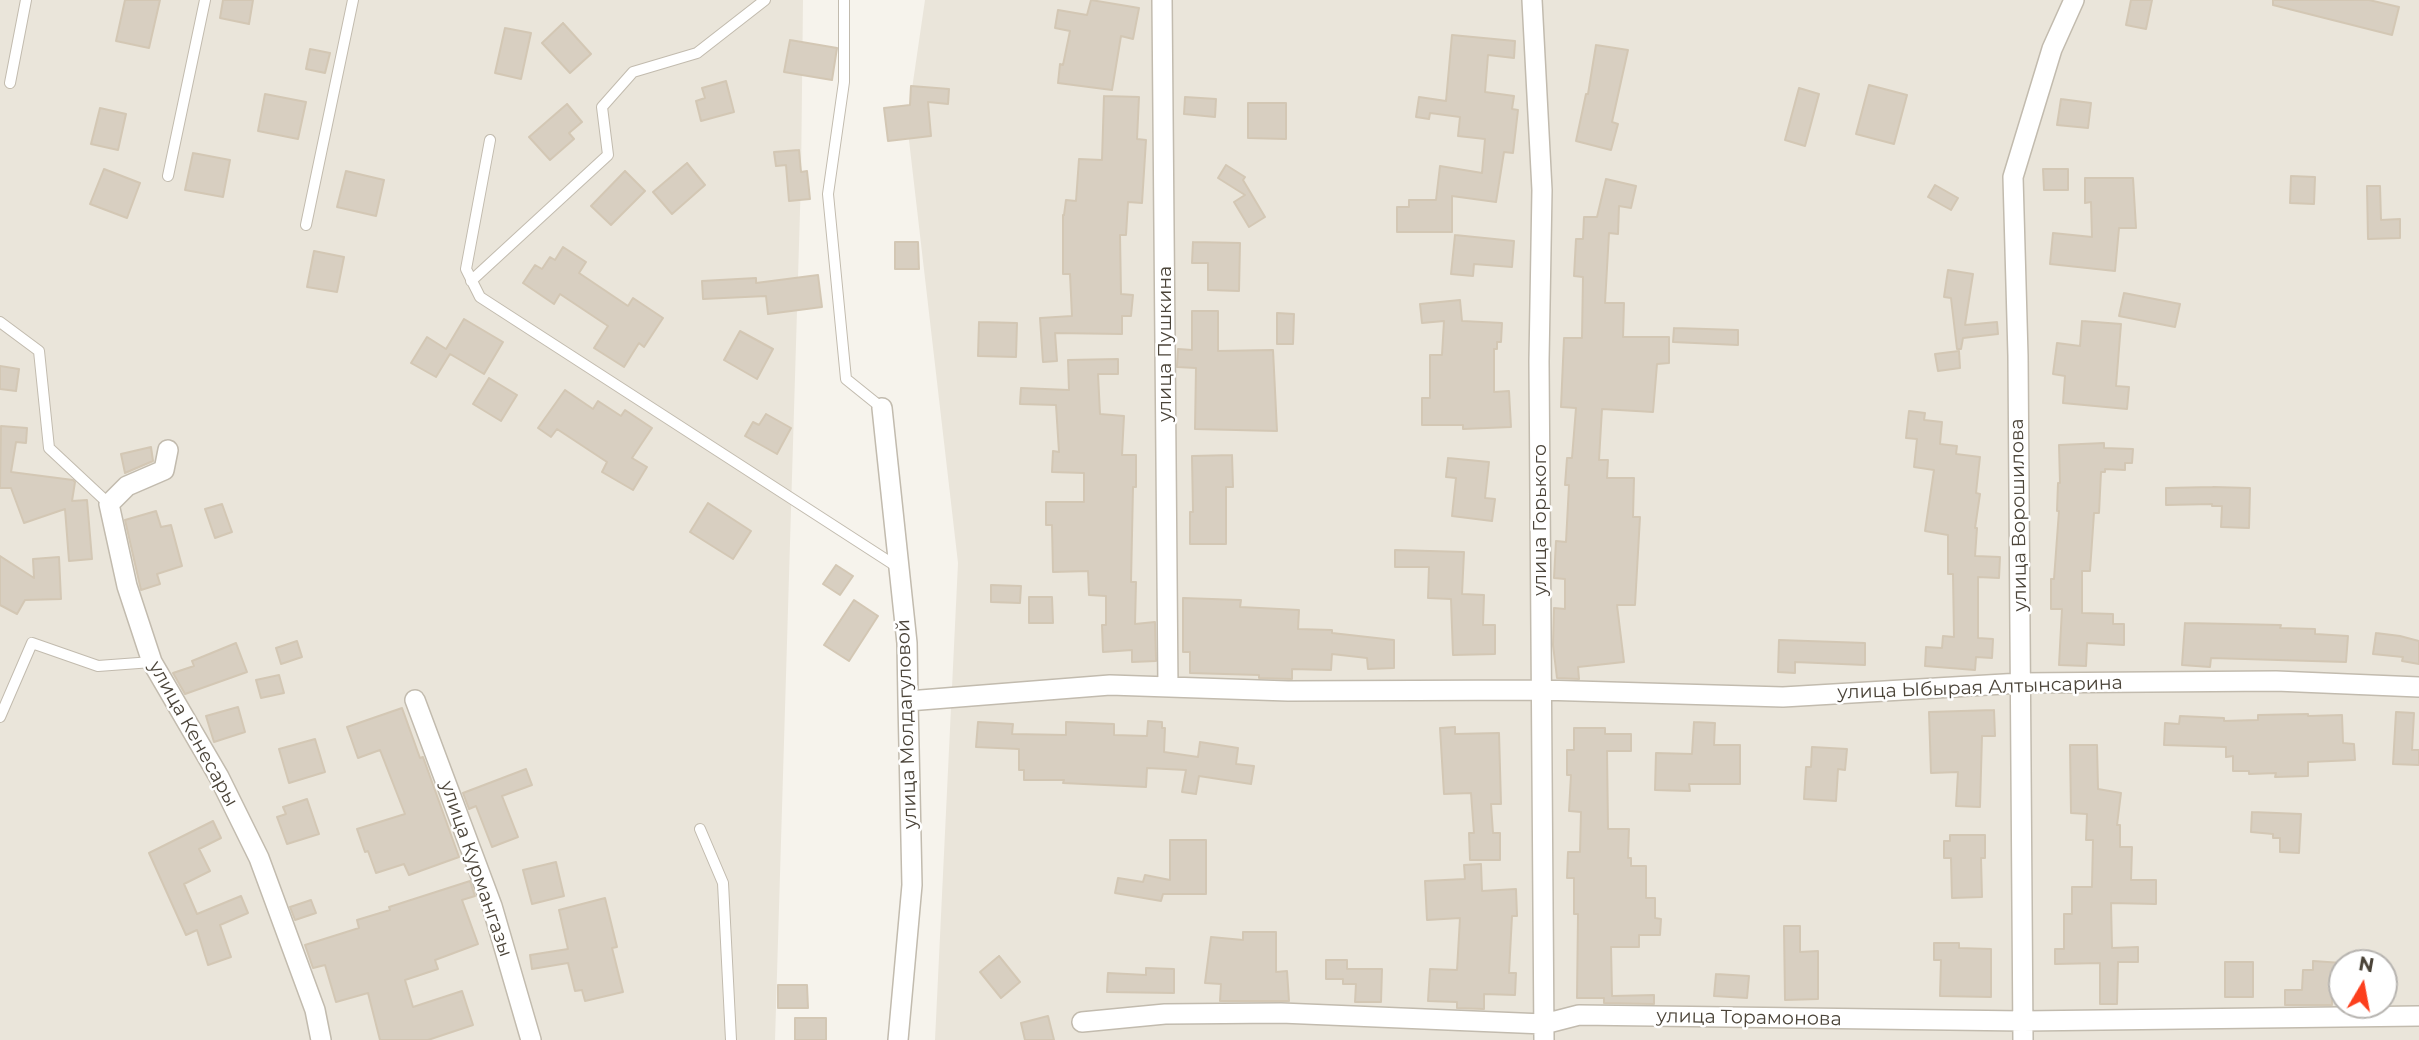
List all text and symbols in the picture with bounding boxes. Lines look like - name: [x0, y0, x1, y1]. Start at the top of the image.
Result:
- street label: улица Пушкина: [1154, 266, 1176, 422]
- street label: улица Ворошилова: [2006, 418, 2032, 612]
- street label: улица Горького: [1529, 444, 1551, 596]
- street label: улица Молдагуловой: [892, 619, 922, 829]
- street label: улица Кенесары: [143, 657, 243, 811]
- street label: улица Ыбырая Алтынсарина: [1837, 672, 2123, 704]
- street label: улица Курмангазы: [435, 778, 517, 960]
- north arrow: [2328, 949, 2398, 1019]
- text: N: [2357, 952, 2376, 977]
- street label: улица Торамонова: [1656, 1005, 1842, 1031]

